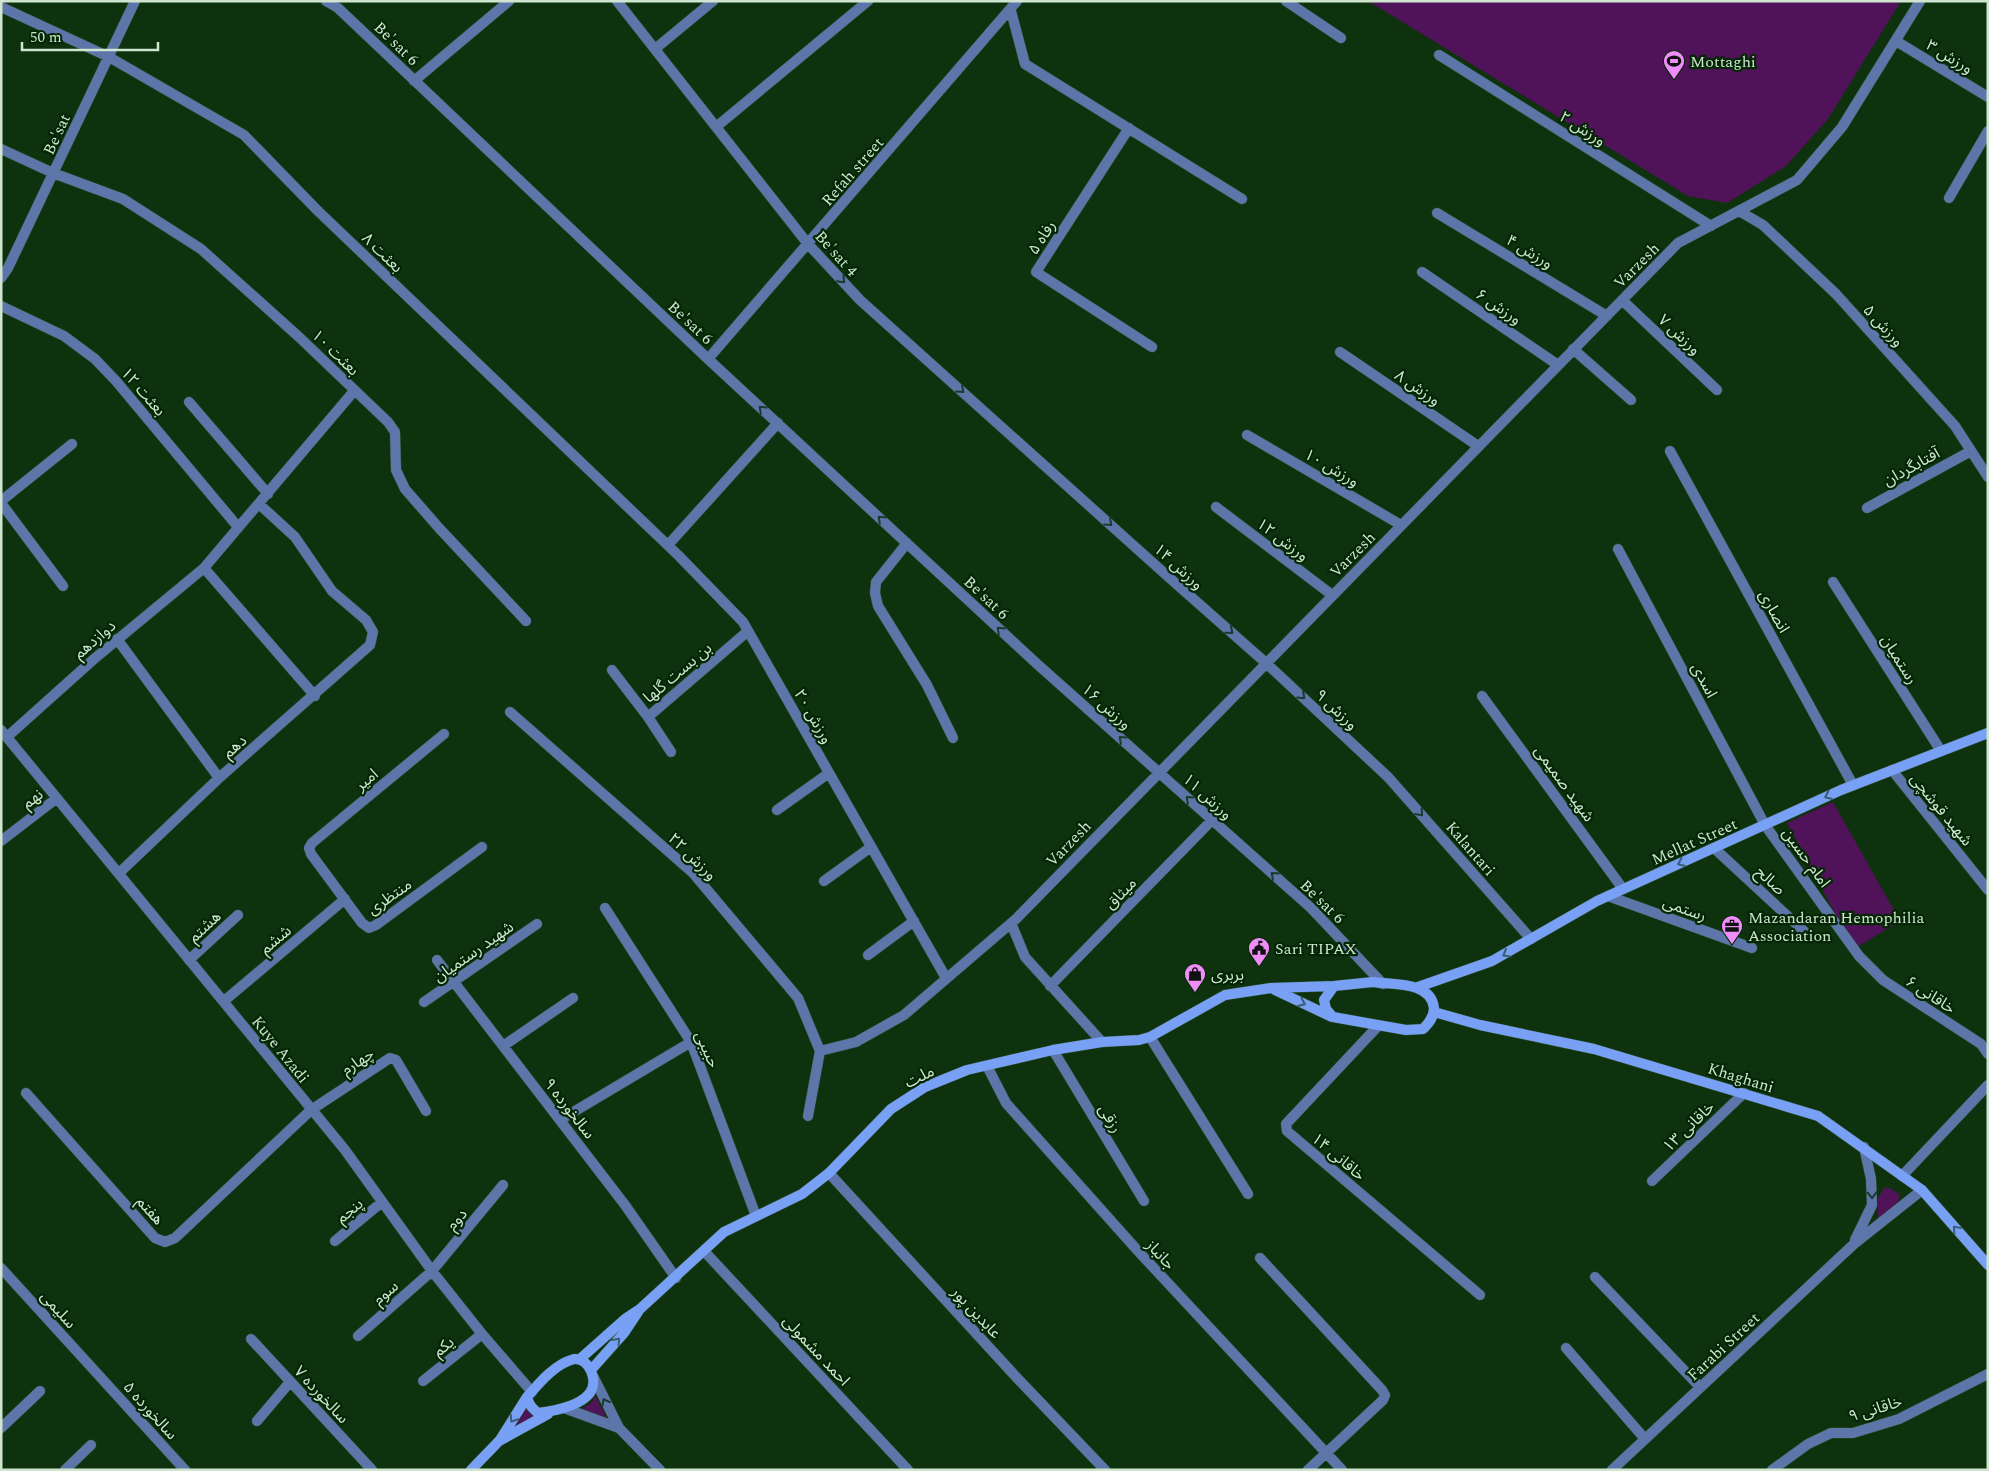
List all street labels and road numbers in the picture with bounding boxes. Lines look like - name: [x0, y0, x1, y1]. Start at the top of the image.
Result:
- street label: Be'sat 6: [368, 16, 424, 71]
- street label: ورزش ۳: [1921, 33, 1977, 80]
- street label: ورزش ۲: [1555, 105, 1610, 153]
- street label: Be'sat: [37, 110, 77, 159]
- street label: Refah street: [816, 131, 890, 212]
- street label: رفاه ۵: [1022, 216, 1062, 260]
- street label: Be'sat 4: [809, 225, 864, 282]
- street label: بعثت ٨: [356, 227, 408, 278]
- street label: ورزش ۴: [1501, 228, 1557, 275]
- street label: Varzesh: [1608, 237, 1665, 294]
- street label: ورزش ۶: [1471, 283, 1526, 331]
- street label: Be'sat 6: [662, 295, 719, 350]
- street label: ورزش ۵: [1857, 299, 1909, 352]
- street label: ورزش ۷: [1653, 309, 1706, 361]
- street label: بعثت ۱۰: [306, 324, 365, 382]
- street label: بعثت ۱۲: [115, 362, 171, 422]
- street label: ورزش ۸: [1390, 364, 1445, 412]
- street label: آفتابگردان: [1878, 441, 1946, 492]
- street label: ورزش ۱۰: [1299, 442, 1364, 493]
- street label: ورزش ۱۲: [1251, 512, 1314, 567]
- street label: Varzesh: [1324, 526, 1381, 583]
- street label: ورزش ۱۴: [1148, 538, 1209, 596]
- street label: Be'sat 6: [958, 570, 1015, 625]
- street label: انصاری: [1752, 586, 1796, 637]
- street label: دوازدهم: [68, 614, 121, 665]
- street label: رستمیان: [1874, 630, 1924, 689]
- street label: بن بست گلها: [638, 637, 717, 709]
- street label: اسدی: [1685, 658, 1723, 702]
- street label: ورزش ۱۶: [1076, 678, 1137, 736]
- street label: ورزش ۲۰: [788, 684, 839, 749]
- street label: ورزش ۹: [1310, 684, 1363, 736]
- street label: دهم: [217, 729, 252, 764]
- street label: شهید صمیمی: [1528, 740, 1600, 827]
- street label: امیر: [349, 763, 384, 797]
- street label: ورزش ۱۱: [1177, 768, 1238, 826]
- street label: شهید قوشچی: [1904, 768, 1978, 852]
- street label: نهم: [17, 783, 48, 815]
- street label: Mellat Street: [1648, 812, 1742, 872]
- street label: Varzesh: [1040, 815, 1097, 872]
- street label: Kalantari: [1440, 816, 1501, 881]
- street label: امام حسین: [1776, 823, 1836, 893]
- street label: ورزش ۲۲: [662, 827, 722, 886]
- street label: صالح: [1750, 860, 1791, 901]
- street label: میثاق: [1099, 872, 1142, 915]
- street label: منتظری: [362, 873, 417, 921]
- street label: Be'sat 6: [1294, 874, 1350, 929]
- street label: رستمی: [1659, 890, 1710, 928]
- street label: هشتم: [183, 905, 227, 948]
- street label: شهید رستمیان: [428, 915, 519, 989]
- street label: ششم: [254, 919, 297, 960]
- street label: خاقانی ۶: [1901, 970, 1960, 1020]
- street label: Kuye Azadi: [246, 1011, 315, 1088]
- street label: حبیبی: [688, 1027, 726, 1072]
- street label: چهارم: [336, 1042, 379, 1082]
- street label: Khaghani: [1705, 1057, 1777, 1099]
- street label: ملت: [900, 1059, 939, 1095]
- street label: سالخورده ۹: [538, 1073, 601, 1144]
- street label: خاقانی ۱۳: [1657, 1096, 1720, 1158]
- street label: رزقی: [1092, 1099, 1128, 1138]
- street label: خاقانی ۱۴: [1306, 1127, 1371, 1187]
- street label: هفتم: [131, 1191, 170, 1231]
- street label: پنجم: [331, 1192, 369, 1229]
- street label: دوم: [440, 1203, 473, 1236]
- street label: جانباز: [1139, 1233, 1181, 1275]
- street label: سوم: [367, 1275, 404, 1311]
- street label: عابدین پور: [945, 1280, 1007, 1344]
- street label: سلیمی: [35, 1285, 82, 1334]
- street label: Farabi Street: [1682, 1307, 1766, 1387]
- street label: احمد مشمولی: [777, 1310, 856, 1392]
- street label: یکم: [428, 1331, 460, 1363]
- street label: سالخورده ۷: [288, 1360, 355, 1429]
- street label: سالخورده ۵: [117, 1376, 183, 1445]
- street label: خاقانی ٩: [1845, 1389, 1905, 1428]

